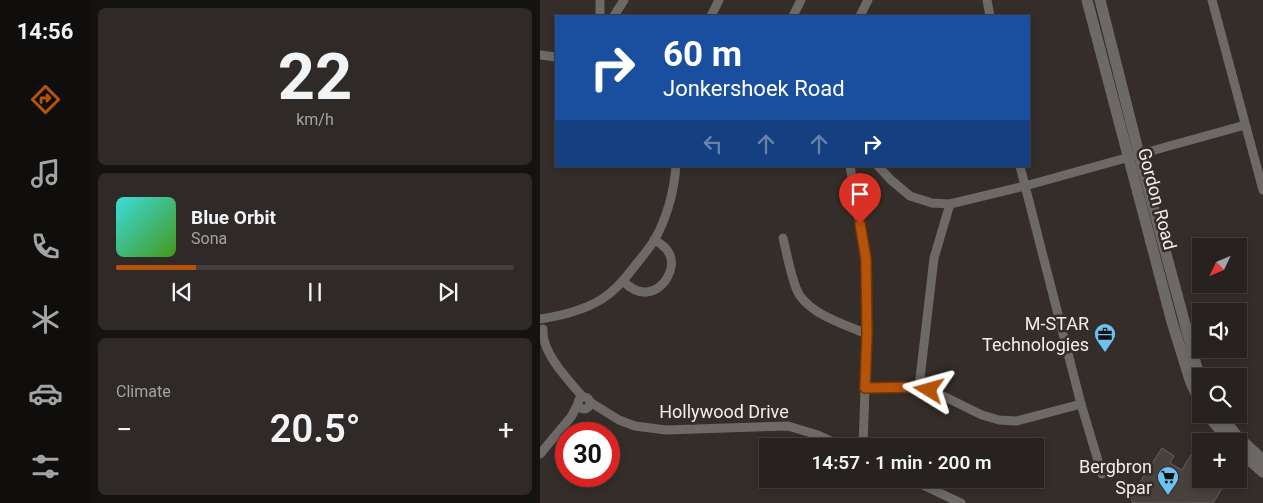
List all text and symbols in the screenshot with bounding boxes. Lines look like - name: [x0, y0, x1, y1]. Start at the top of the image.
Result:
- text: 14:56: [17, 19, 73, 44]
- text: 60 m: [663, 34, 742, 75]
- icon: right: [580, 35, 645, 100]
- text: 22: [278, 39, 352, 115]
- text: Jonkershoek Road: [663, 76, 845, 101]
- icon: directions: [28, 82, 63, 117]
- text: km/h: [296, 110, 334, 129]
- icon: left: [699, 130, 727, 158]
- icon: ahead: [752, 130, 780, 158]
- icon: ahead: [805, 130, 833, 158]
- icon: right: [858, 130, 886, 158]
- street label: Gordon Road: [1134, 146, 1181, 252]
- icon: music: [28, 156, 63, 191]
- pin: [839, 173, 881, 224]
- icon: arrive: [846, 180, 874, 208]
- text: Blue Orbit: [191, 206, 276, 229]
- icon: phone: [28, 229, 63, 264]
- text: Sona: [191, 229, 227, 248]
- north arrow: [1192, 238, 1248, 292]
- map controls: [1192, 238, 1247, 488]
- icon: previous: [168, 278, 196, 306]
- icon: pause: [301, 278, 329, 306]
- icon: next: [434, 278, 462, 306]
- icon: climate: [28, 302, 63, 337]
- button: sound: [1192, 303, 1247, 358]
- place label: M-STAR Technologies: [982, 313, 1089, 355]
- office icon: M-STAR Technologies: [1093, 322, 1117, 353]
- position arrow: [902, 363, 954, 415]
- button: search: [1192, 368, 1247, 423]
- icon: car: [28, 376, 63, 411]
- text: Climate: [116, 382, 171, 401]
- street label: Hollywood Drive: [659, 401, 789, 422]
- text: 20.5°: [270, 407, 360, 451]
- text: −: [116, 413, 132, 446]
- text: +: [498, 413, 514, 446]
- speed limit sign: 30: [555, 422, 620, 487]
- button: +: [1192, 433, 1247, 488]
- icon: filters: [28, 449, 63, 484]
- text: 14:57 · 1 min · 200 m: [811, 451, 992, 474]
- place label: Bergbron Spar: [1079, 456, 1152, 498]
- supermarket icon: Bergbron Spar: [1156, 465, 1180, 496]

